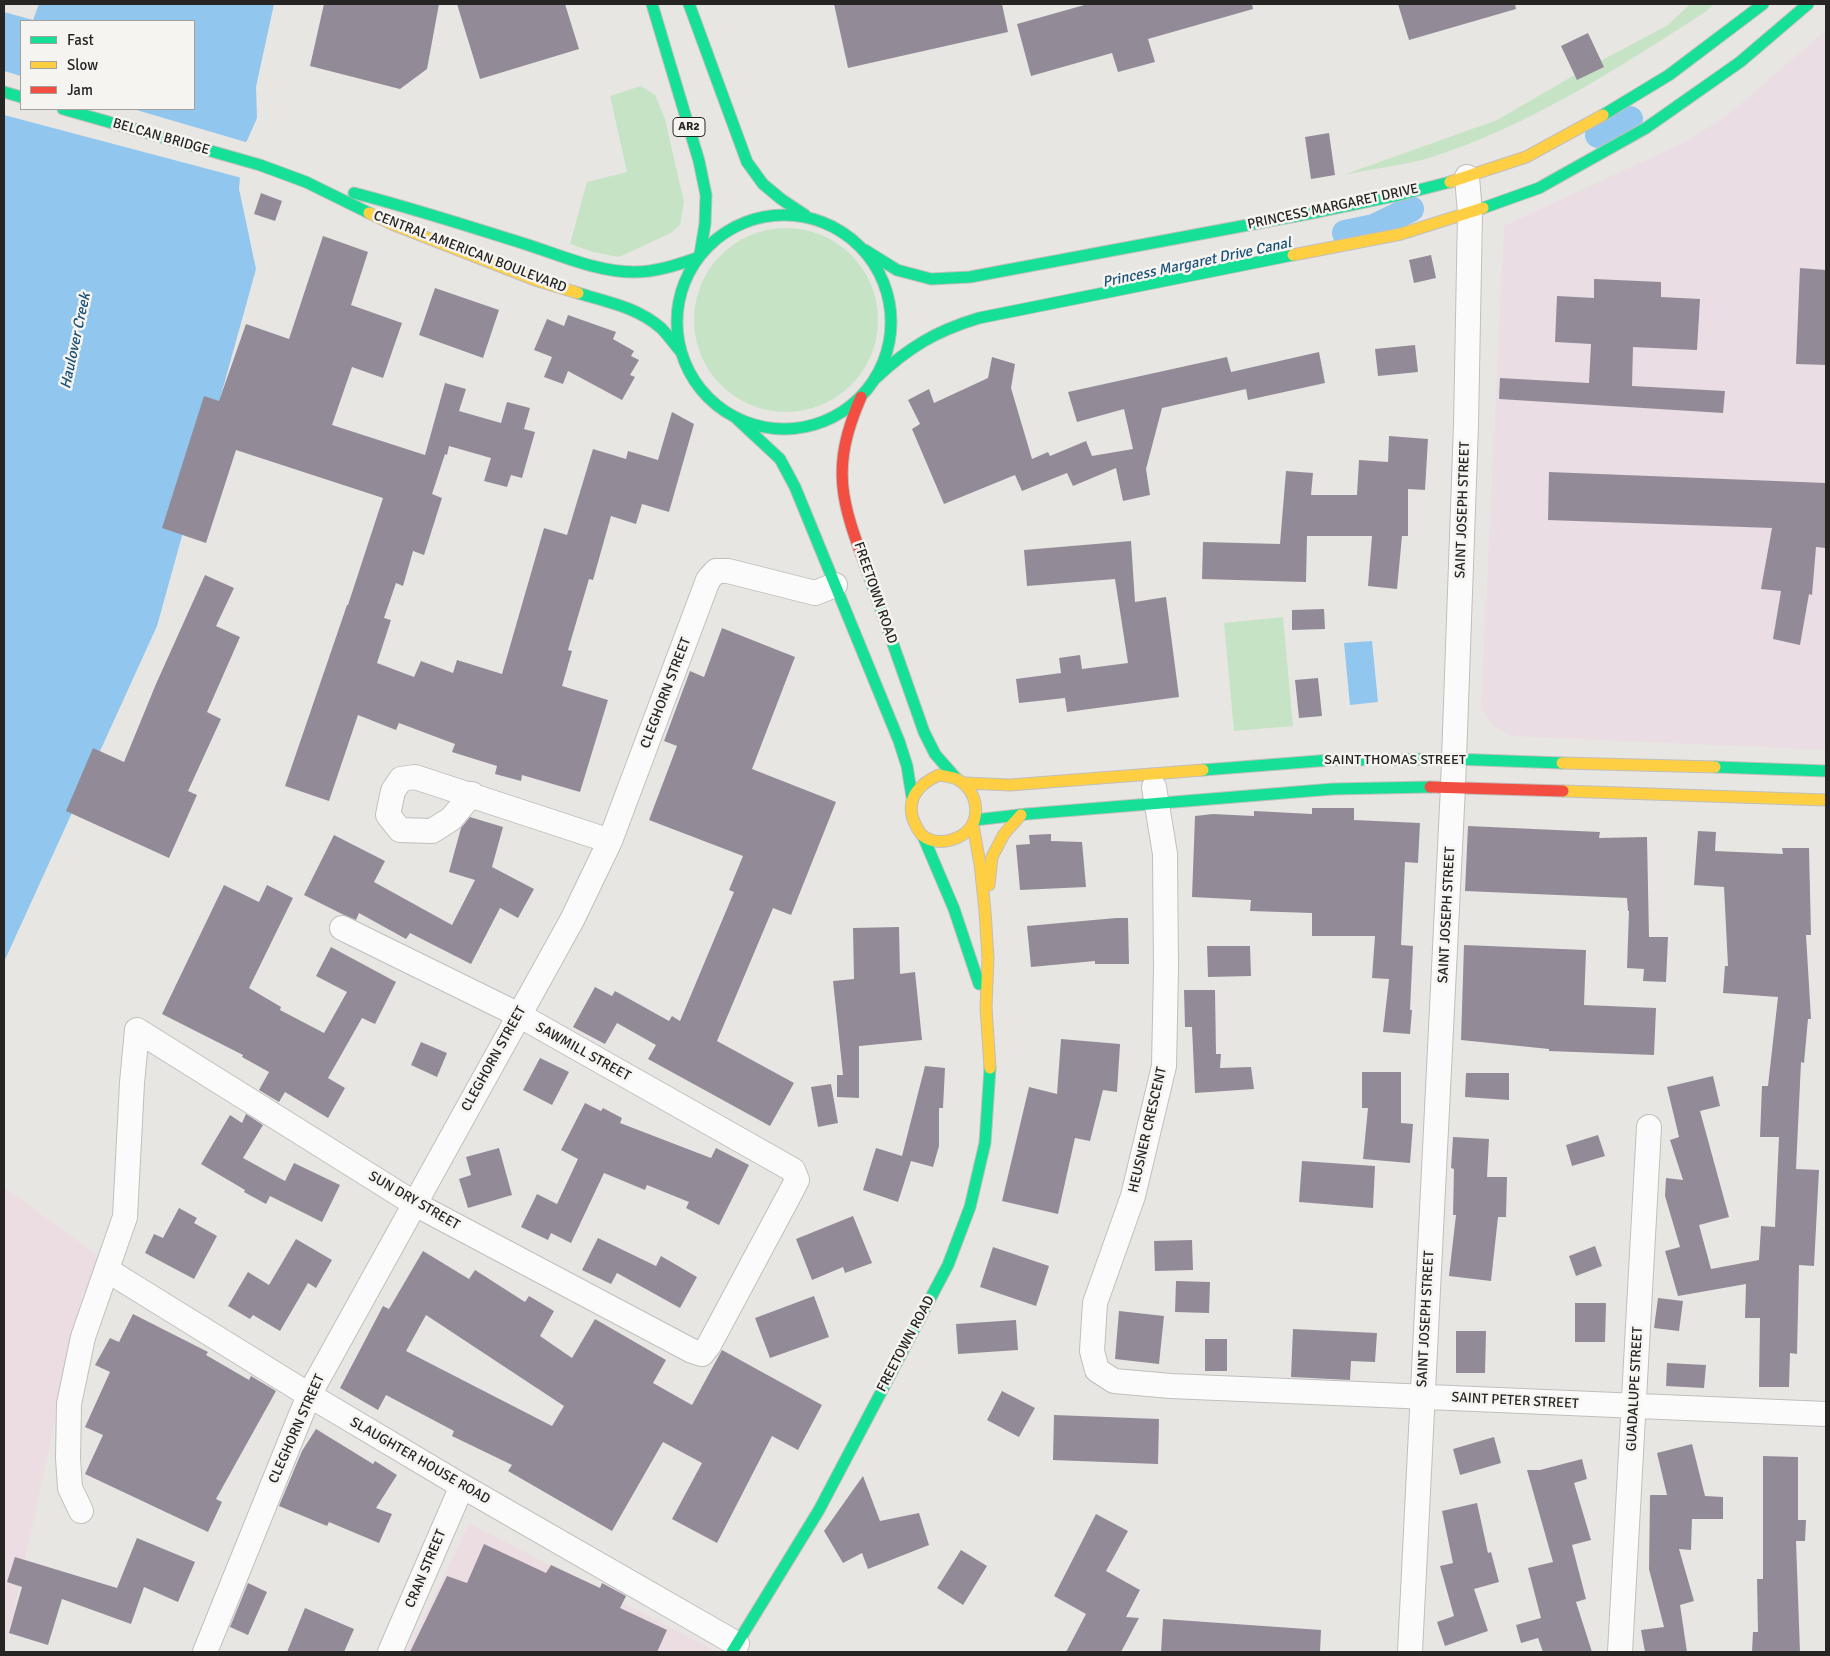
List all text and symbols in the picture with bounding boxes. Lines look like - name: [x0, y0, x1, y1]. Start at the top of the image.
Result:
- legend: [20, 20, 195, 110]
- text: Fast: [67, 31, 94, 49]
- text: Slow: [67, 56, 98, 74]
- text: Jam: [67, 81, 93, 99]
- street label: BELCAN BRIDGE: [111, 115, 211, 159]
- road number: AR2: [673, 118, 705, 136]
- street label: PRINCESS MARGARET DRIVE: [1246, 181, 1420, 233]
- street label: CENTRAL AMERICAN BOULEVARD: [371, 207, 569, 297]
- water label: Princess Margaret Drive Canal: [1101, 234, 1293, 292]
- water label: Haulover Creek: [57, 291, 95, 391]
- street label: SAINT JOSEPH STREET: [1452, 441, 1474, 579]
- street label: FREETOWN ROAD: [850, 540, 900, 646]
- street label: CLEGHORN STREET: [637, 635, 695, 751]
- street label: SAINT THOMAS STREET: [1324, 752, 1466, 768]
- street label: SAINT JOSEPH STREET: [1435, 846, 1459, 984]
- street label: CLEGHORN STREET: [458, 1004, 530, 1114]
- street label: SAWMILL STREET: [533, 1019, 633, 1085]
- street label: HEUSNER CRESCENT: [1125, 1065, 1171, 1195]
- street label: SUN DRY STREET: [365, 1168, 463, 1234]
- street label: SAINT JOSEPH STREET: [1414, 1250, 1438, 1388]
- street label: FREETOWN ROAD: [874, 1293, 938, 1395]
- street label: GUADALUPE STREET: [1623, 1326, 1647, 1452]
- street label: CLEGHORN STREET: [265, 1372, 329, 1486]
- street label: SAINT PETER STREET: [1451, 1389, 1579, 1413]
- street label: SLAUGHTER HOUSE ROAD: [347, 1414, 493, 1508]
- street label: CRAN STREET: [402, 1527, 450, 1611]

